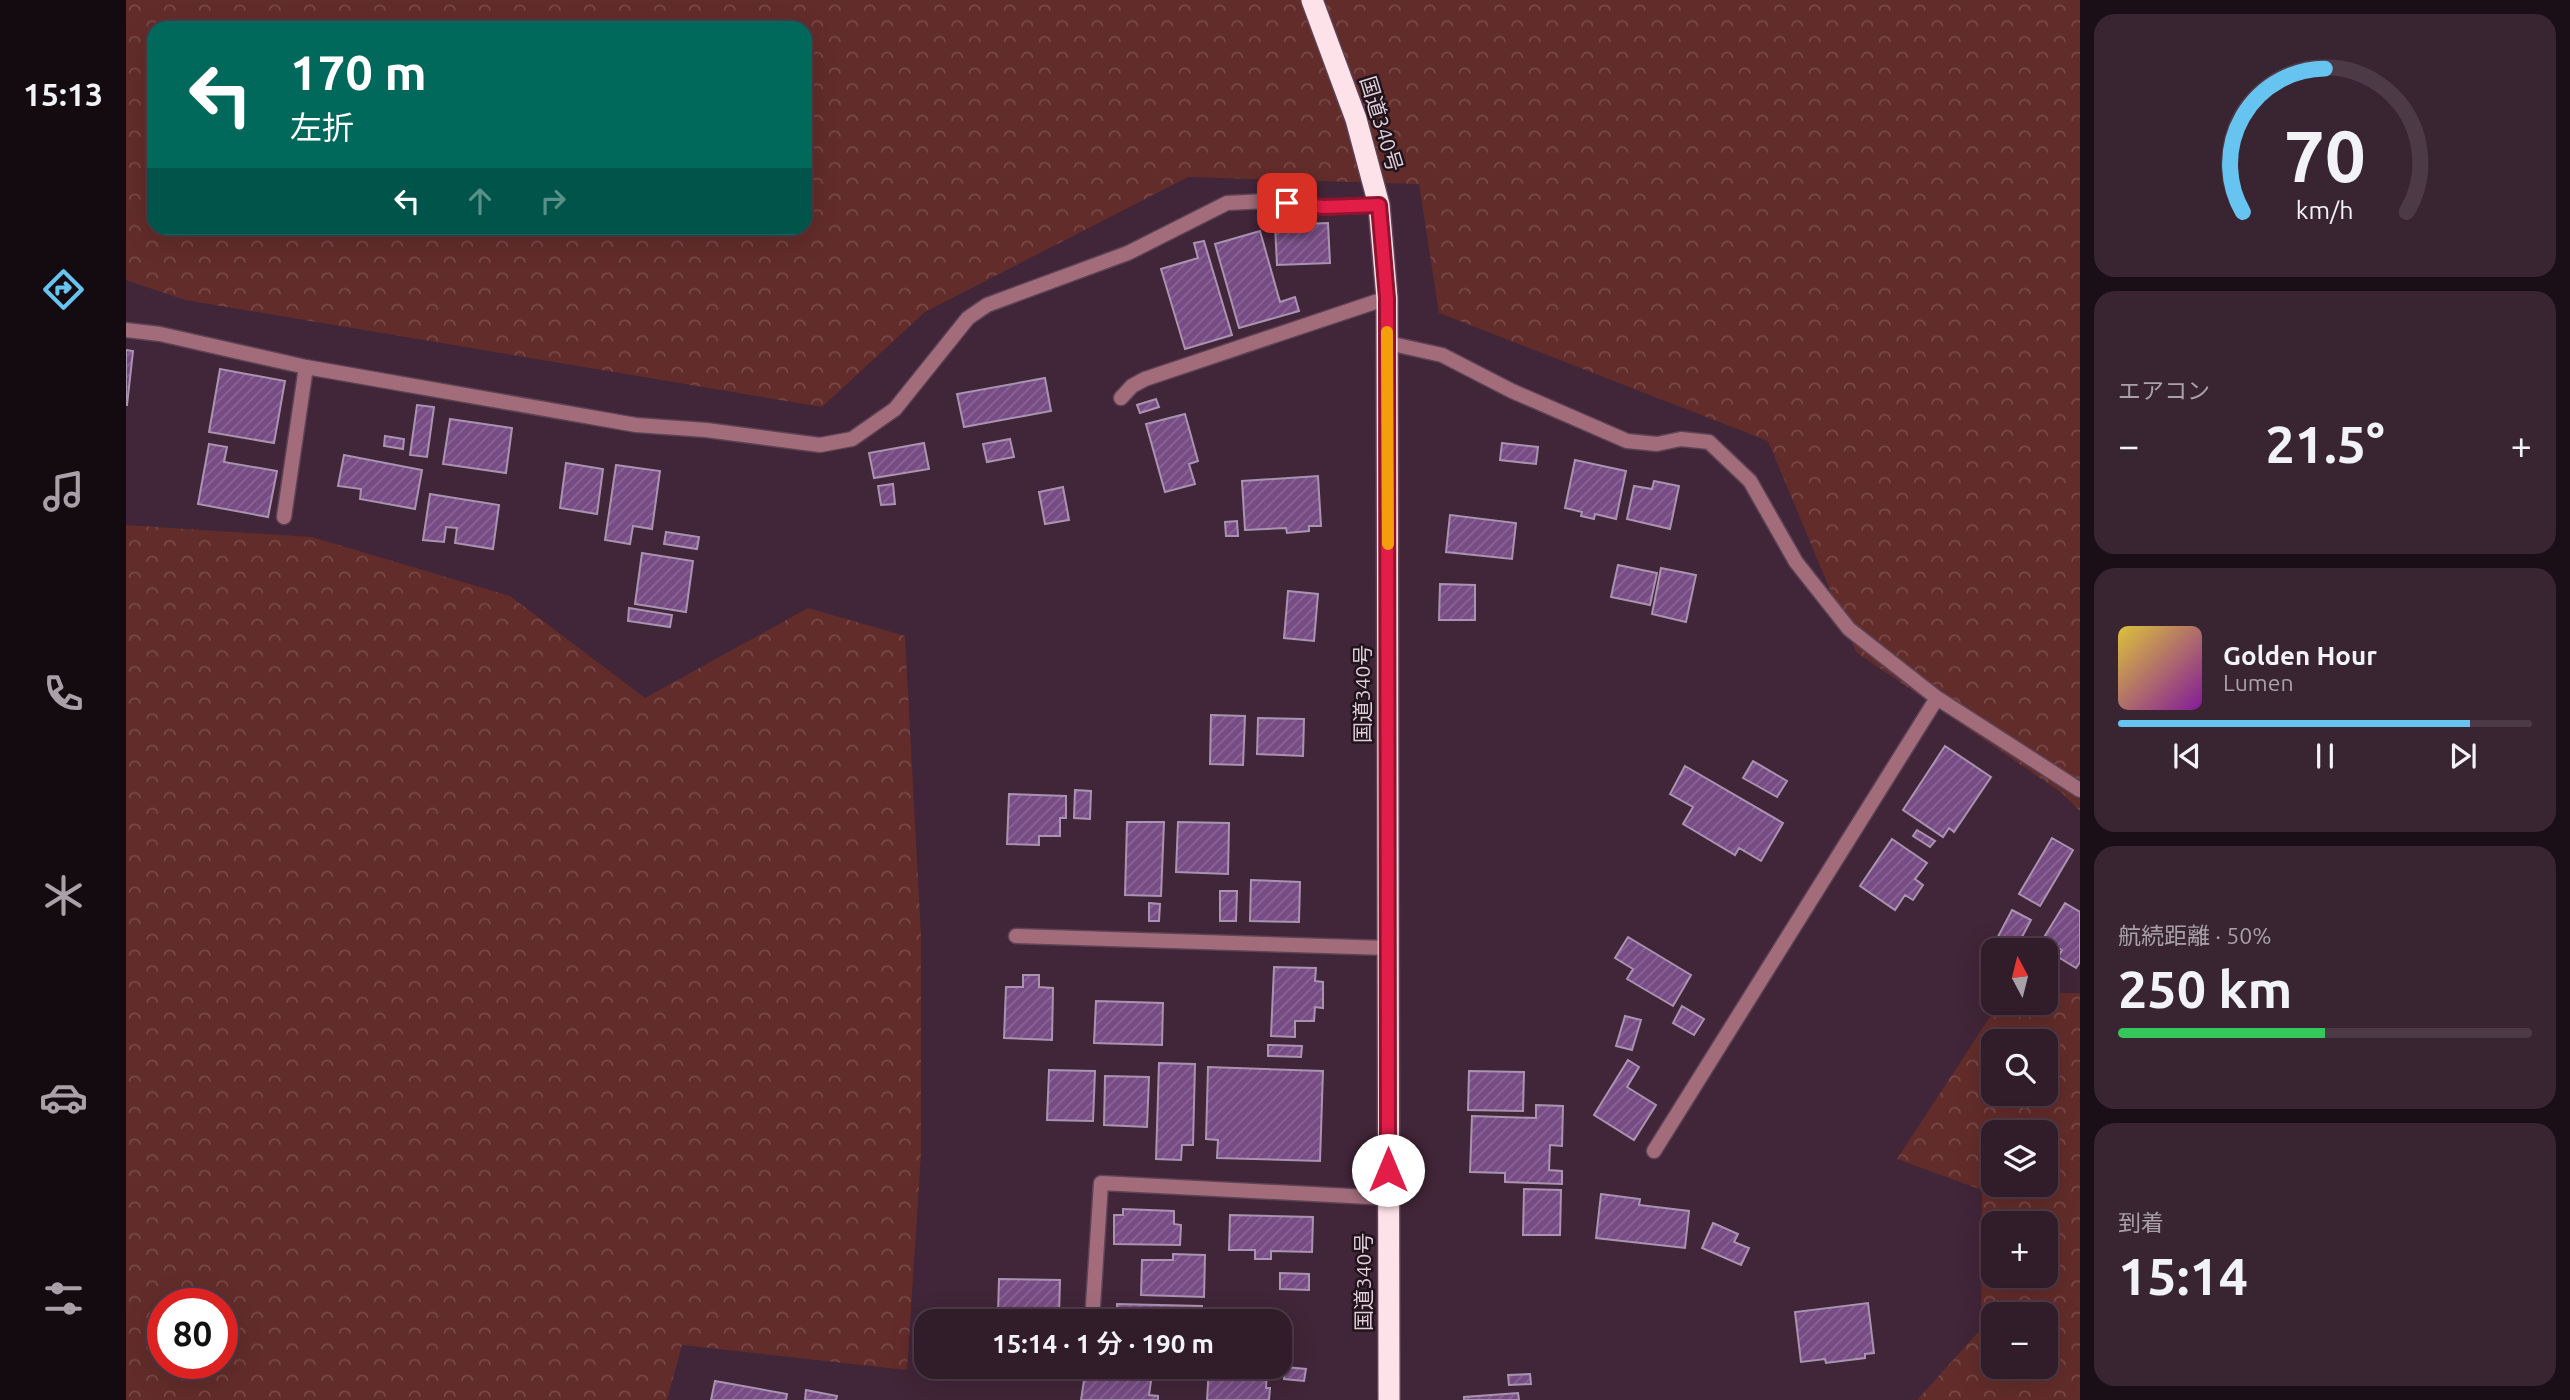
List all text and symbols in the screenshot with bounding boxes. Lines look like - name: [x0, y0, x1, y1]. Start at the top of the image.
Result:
- text: 170 m: [290, 44, 427, 99]
- icon: left: [175, 49, 266, 140]
- street label: 国道340号: [1356, 73, 1408, 174]
- text: 15:13: [23, 76, 103, 112]
- text: 左折: [290, 109, 354, 145]
- text: 70: [2284, 114, 2366, 196]
- pin: [1257, 173, 1317, 233]
- icon: left: [388, 182, 426, 220]
- icon: ahead: [461, 182, 499, 220]
- icon: right: [534, 182, 572, 220]
- icon: arrive: [1268, 184, 1306, 222]
- text: km/h: [2296, 195, 2354, 223]
- icon: directions: [39, 265, 88, 314]
- text: エアコン: [2118, 378, 2210, 403]
- text: 21.5°: [2265, 415, 2385, 473]
- text: −: [2118, 424, 2139, 466]
- text: +: [2511, 424, 2532, 466]
- icon: music: [39, 467, 88, 516]
- text: Golden Hour: [2223, 641, 2377, 670]
- street label: 国道340号: [1350, 645, 1374, 743]
- icon: phone: [39, 669, 88, 718]
- text: Lumen: [2223, 670, 2294, 695]
- icon: previous: [2168, 737, 2206, 775]
- icon: pause: [2306, 737, 2344, 775]
- icon: next: [2444, 737, 2482, 775]
- icon: climate: [39, 871, 88, 920]
- text: 航続距離 · 50%: [2118, 923, 2271, 948]
- north arrow: [1981, 938, 2058, 1015]
- map controls: [1981, 938, 2058, 1379]
- text: 250 km: [2118, 960, 2292, 1018]
- button: search: [1981, 1029, 2058, 1106]
- icon: car: [39, 1073, 88, 1122]
- button: layers: [1981, 1120, 2058, 1197]
- position arrow: [1351, 1133, 1425, 1207]
- text: 到着: [2118, 1210, 2164, 1235]
- button: +: [1981, 1211, 2058, 1288]
- street label: 国道340号: [1351, 1233, 1375, 1331]
- text: 15:14: [2118, 1247, 2248, 1305]
- icon: filters: [39, 1274, 88, 1323]
- speed limit sign: 80: [147, 1288, 238, 1379]
- button: −: [1981, 1302, 2058, 1379]
- text: 15:14 · 1 分 · 190 m: [992, 1329, 1214, 1358]

